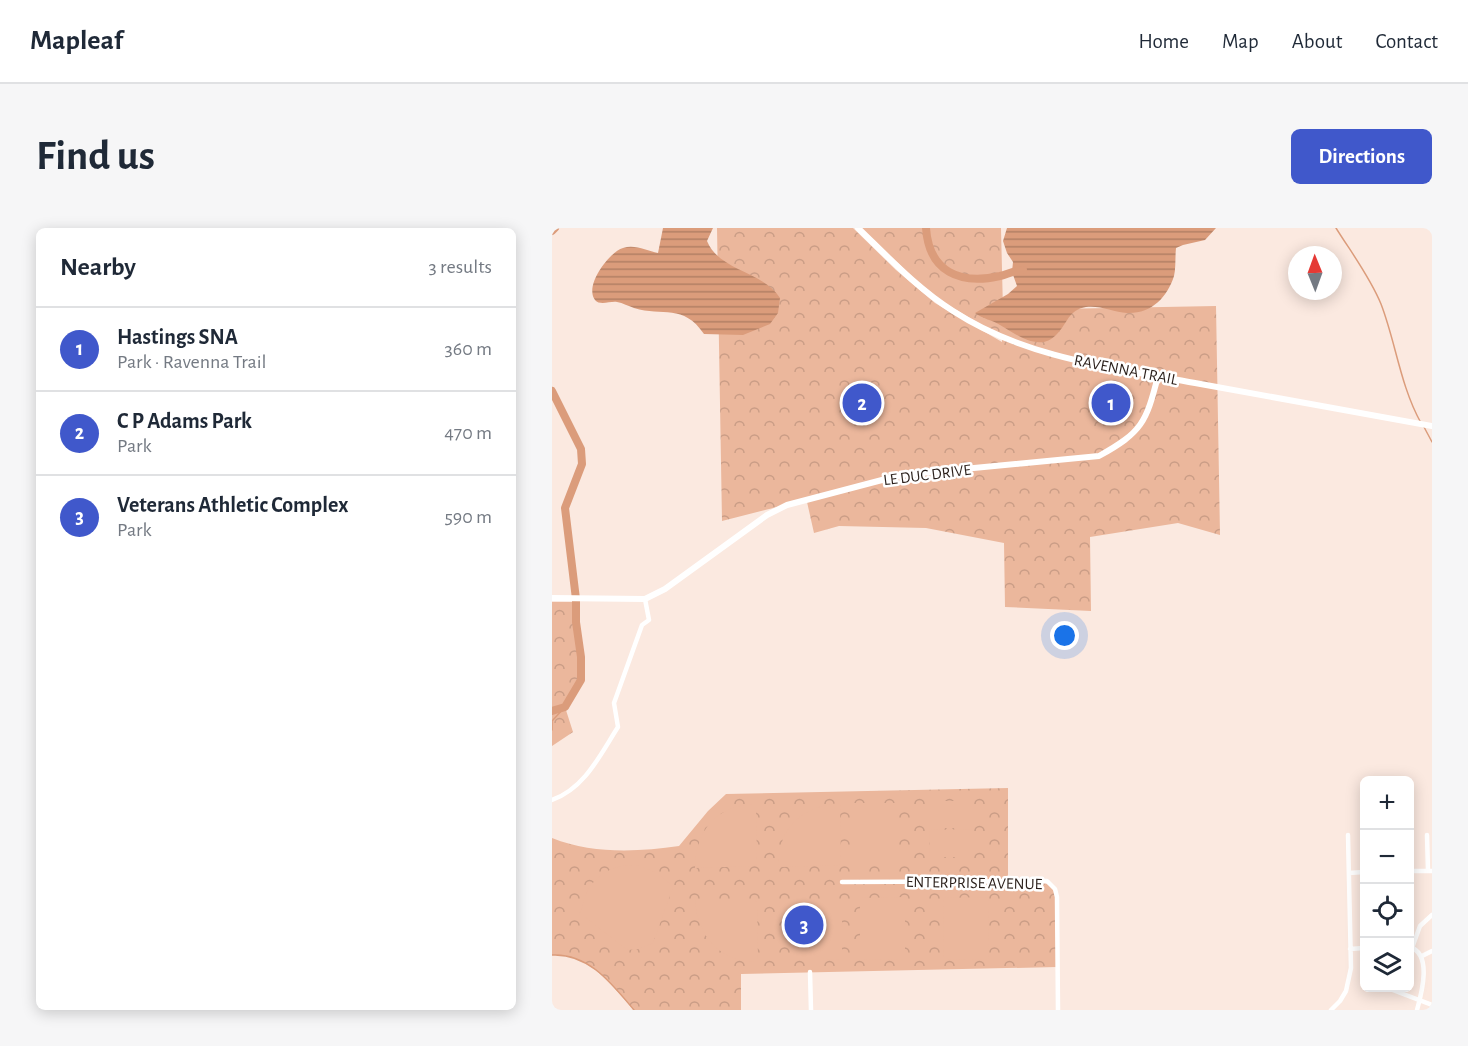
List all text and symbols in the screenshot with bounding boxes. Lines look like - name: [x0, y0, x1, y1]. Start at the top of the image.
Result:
- text: Mapleaf: [30, 27, 123, 55]
- text: Home: [1138, 31, 1189, 52]
- text: Map: [1222, 31, 1259, 52]
- text: About: [1292, 31, 1342, 52]
- text: Contact: [1375, 31, 1438, 52]
- button: Directions: [1291, 129, 1432, 184]
- text: Find us: [36, 135, 155, 177]
- north arrow: [1288, 246, 1342, 300]
- text: Nearby: [60, 254, 136, 280]
- text: 3 results: [428, 257, 492, 277]
- text: Hastings SNA: [117, 326, 238, 348]
- text: 1: [76, 339, 83, 359]
- text: 360 m: [445, 339, 492, 359]
- text: Park · Ravenna Trail: [117, 352, 267, 372]
- street label: RAVENNA TRAIL: [1073, 352, 1179, 388]
- pin: 2: [842, 380, 882, 426]
- pin: 1: [1092, 380, 1130, 426]
- text: C P Adams Park: [117, 410, 252, 432]
- text: 2: [75, 423, 84, 443]
- text: 470 m: [444, 423, 492, 443]
- text: Park: [117, 436, 152, 456]
- street label: LE DUC DRIVE: [882, 462, 972, 488]
- text: Veterans Athletic Complex: [117, 494, 349, 516]
- text: 3: [75, 507, 84, 527]
- text: 590 m: [444, 507, 492, 527]
- text: Park: [117, 520, 152, 540]
- your location: [1050, 621, 1079, 650]
- map controls: [1360, 776, 1414, 992]
- button: +: [1360, 776, 1414, 830]
- button: −: [1360, 830, 1414, 884]
- street label: ENTERPRISE AVENUE: [906, 874, 1043, 892]
- button: locate: [1360, 884, 1414, 938]
- pin: 3: [784, 902, 824, 948]
- button: layers: [1360, 938, 1414, 992]

